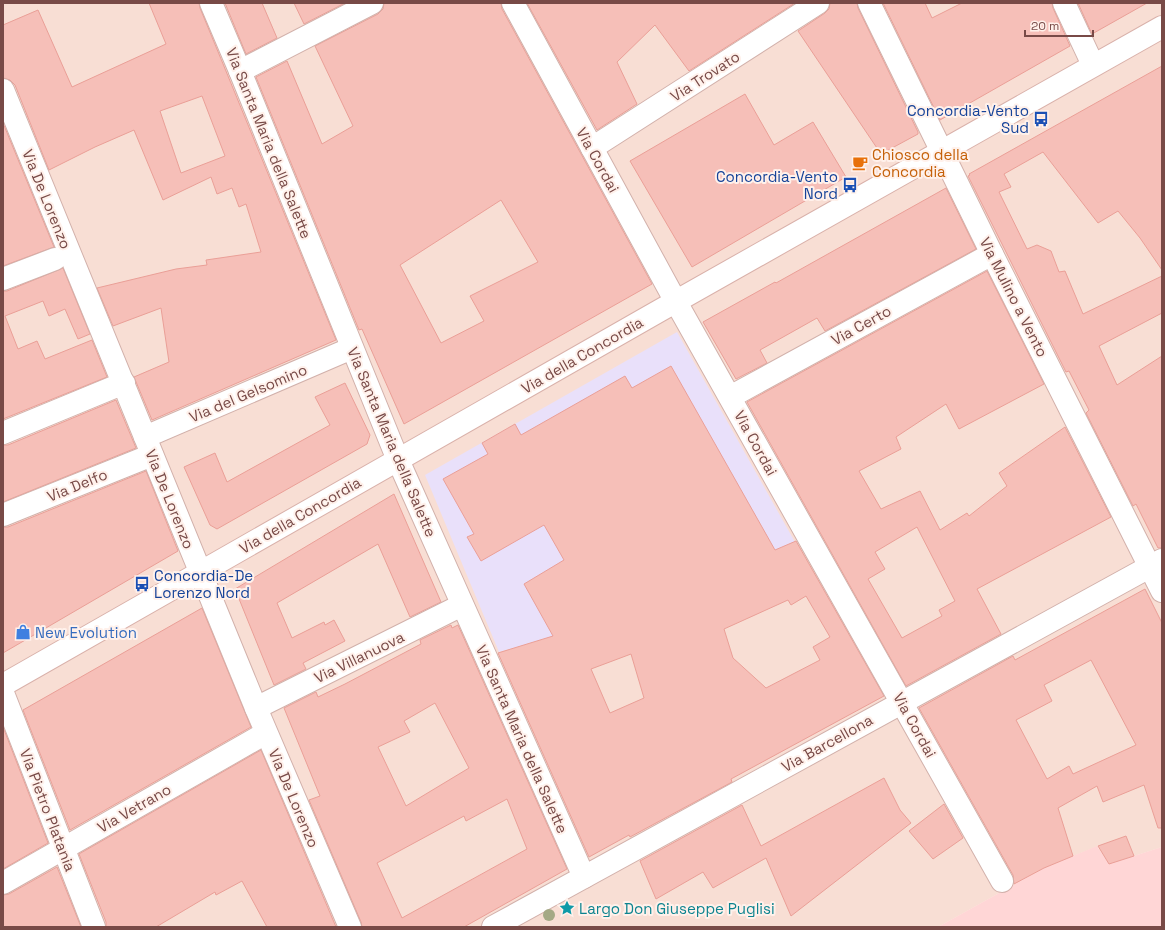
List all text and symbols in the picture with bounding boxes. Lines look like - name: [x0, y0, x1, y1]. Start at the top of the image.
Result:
- scale bar: [1025, 12, 1093, 38]
- text: 20 m: [1031, 18, 1059, 34]
- street label: Via Santa Maria della Salette: [222, 45, 316, 241]
- street label: Via Trovato: [667, 47, 743, 105]
- place label: Concordia-Vento Sud: [907, 101, 1029, 137]
- bus stop icon: Concordia-Vento Sud: [1032, 110, 1050, 128]
- street label: Via Cordai: [572, 124, 624, 196]
- place label: Chiosco della Concordia: [872, 145, 969, 181]
- street label: Via De Lorenzo: [18, 146, 76, 252]
- cafe icon: Chiosco della Concordia: [851, 154, 869, 172]
- place label: Concordia-Vento Nord: [716, 167, 838, 203]
- bus stop icon: Concordia-Vento Nord: [841, 176, 859, 194]
- street label: Via Mulino a Vento: [976, 234, 1052, 360]
- street label: Via Certo: [828, 301, 894, 349]
- street label: Via della Concordia: [518, 312, 647, 398]
- street label: Via Santa Maria della Salette: [343, 344, 441, 540]
- street label: Via del Gelsomino: [186, 360, 310, 426]
- street label: Via Cordai: [730, 407, 782, 479]
- street label: Via De Lorenzo: [141, 446, 199, 552]
- street label: Via Delfo: [44, 464, 110, 506]
- street label: Via della Concordia: [236, 472, 365, 558]
- place label: Concordia-De Lorenzo Nord: [154, 566, 253, 602]
- bus stop icon: Concordia-De Lorenzo Nord: [133, 575, 151, 593]
- shop icon: New Evolution: [14, 623, 32, 641]
- place label: New Evolution: [35, 623, 137, 642]
- street label: Via Villanuova: [311, 627, 407, 687]
- street label: Via Santa Maria della Salette: [472, 642, 572, 836]
- street label: Via Cordai: [889, 689, 941, 761]
- street label: Via Barcellona: [778, 710, 876, 776]
- street label: Via Pietro Platania: [16, 746, 80, 874]
- street label: Via De Lorenzo: [265, 746, 323, 850]
- street label: Via Vetrano: [94, 779, 174, 837]
- place icon: Largo Don Giuseppe Puglisi: [558, 899, 576, 917]
- place label: Largo Don Giuseppe Puglisi: [579, 899, 775, 918]

